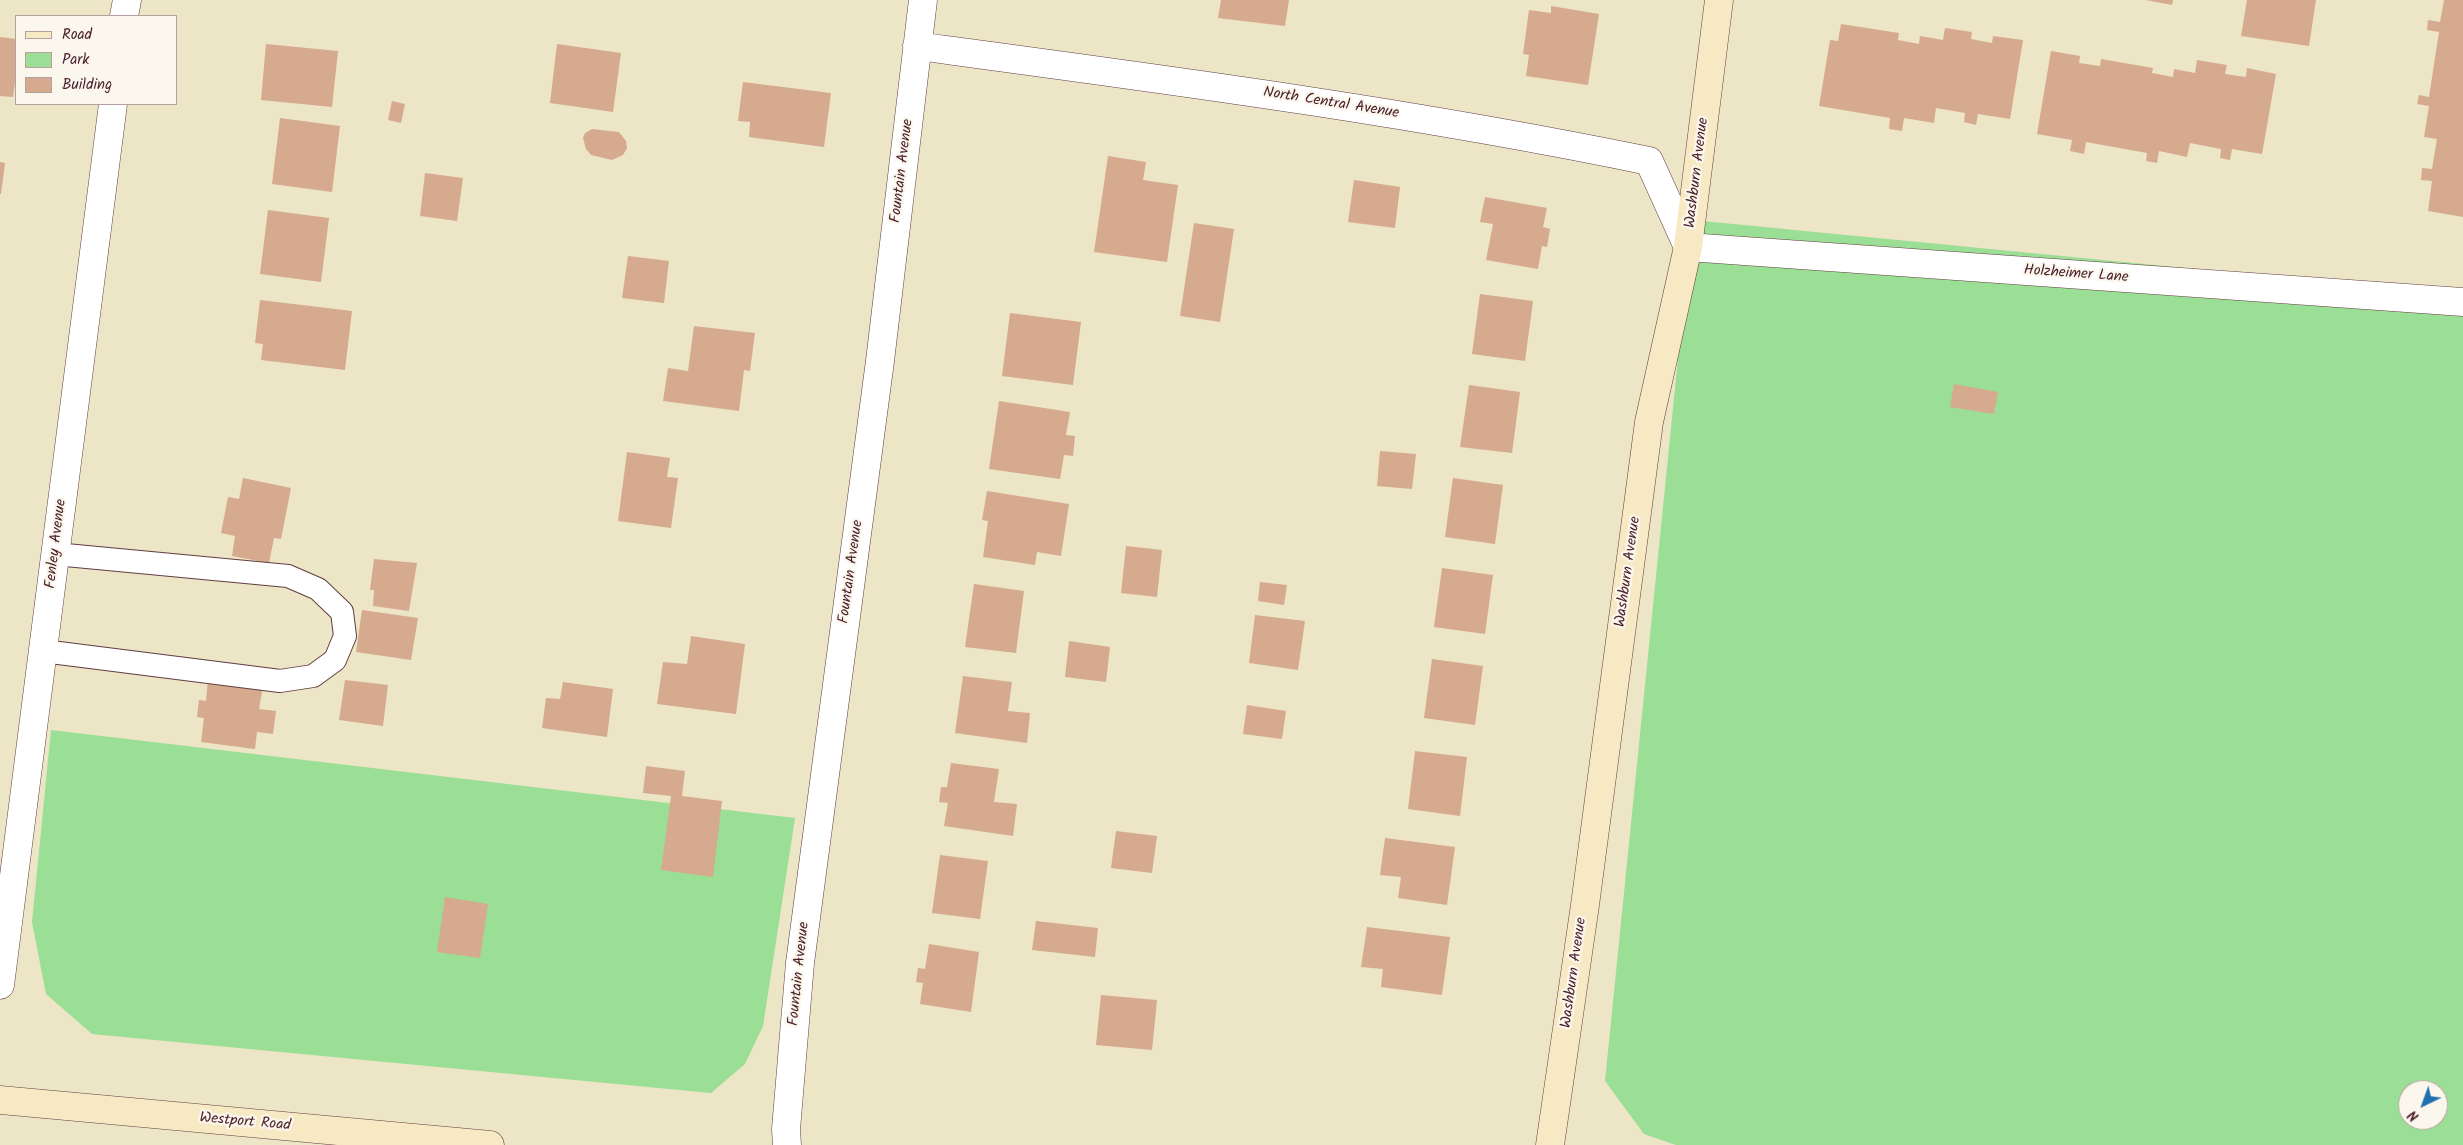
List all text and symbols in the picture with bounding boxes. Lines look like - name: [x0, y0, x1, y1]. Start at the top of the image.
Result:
- legend: [15, 15, 178, 105]
- text: Road: [62, 23, 92, 47]
- text: Park: [62, 48, 89, 72]
- text: Building: [62, 73, 112, 97]
- street label: North Central Avenue: [1262, 84, 1400, 124]
- street label: Washburn Avenue: [1682, 117, 1714, 229]
- street label: Fountain Avenue: [888, 118, 918, 224]
- street label: Holzheimer Lane: [2023, 262, 2129, 288]
- street label: Fenley Avenue: [43, 498, 71, 590]
- street label: Washburn Avenue: [1612, 516, 1646, 628]
- street label: Fountain Avenue: [836, 519, 868, 625]
- street label: Washburn Avenue: [1558, 917, 1592, 1029]
- street label: Fountain Avenue: [786, 921, 814, 1027]
- north arrow: [2398, 1080, 2448, 1130]
- text: N: [2403, 1104, 2424, 1127]
- street label: Westport Road: [199, 1110, 291, 1136]

